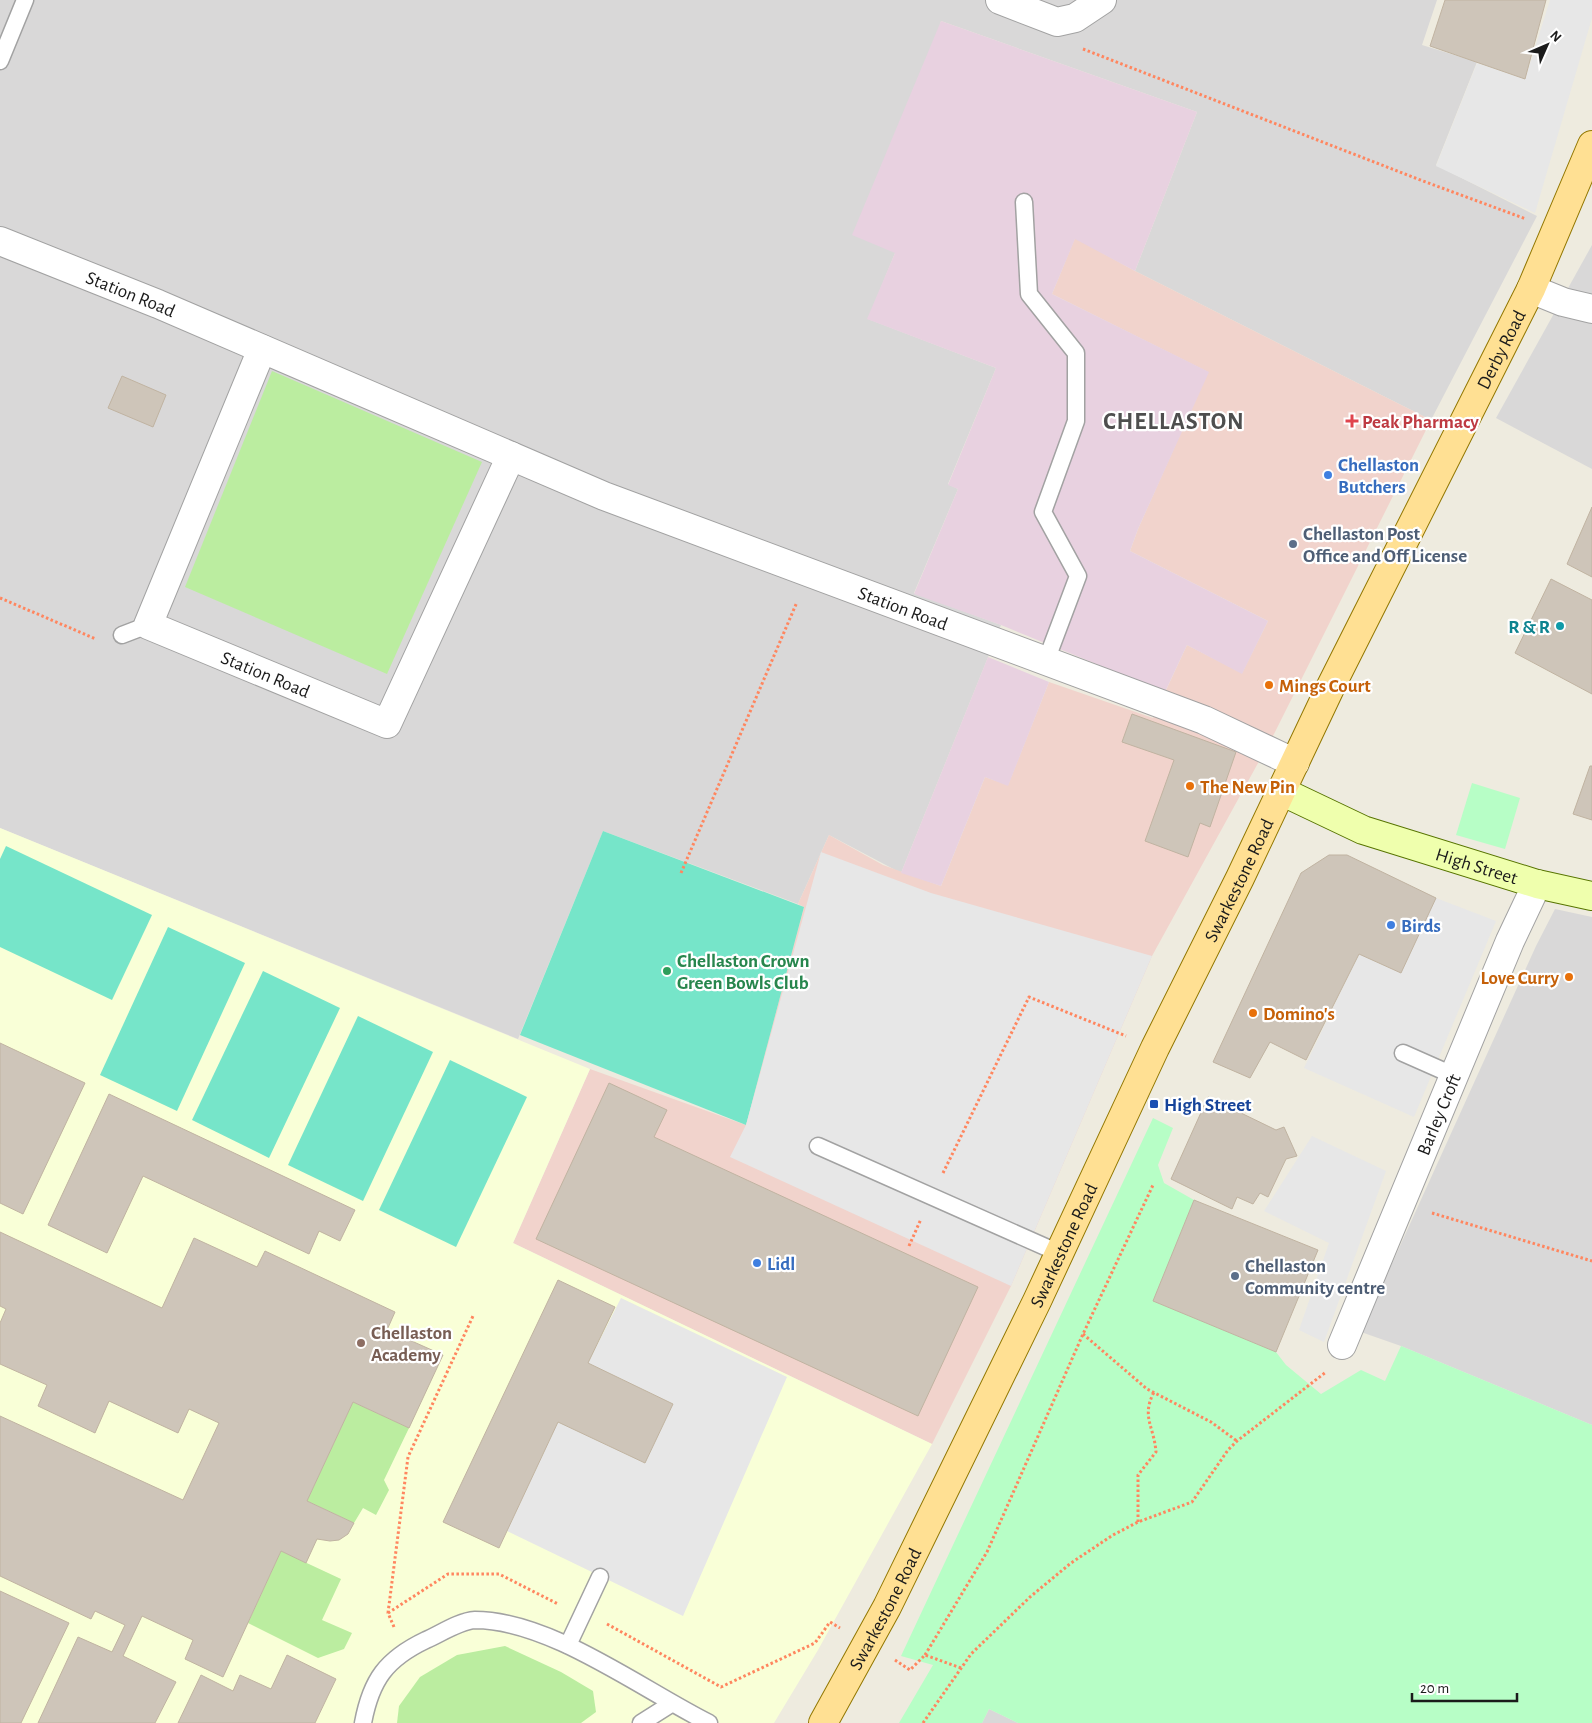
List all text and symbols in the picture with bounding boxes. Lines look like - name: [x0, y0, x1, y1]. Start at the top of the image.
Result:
- north arrow: [1522, 20, 1572, 70]
- text: N: [1547, 28, 1564, 45]
- street label: Station Road: [83, 268, 178, 321]
- street label: Derby Road: [1474, 307, 1530, 393]
- district label: CHELLASTON: [1103, 410, 1245, 434]
- place label: Peak Pharmacy: [1362, 413, 1479, 432]
- marker: Peak Pharmacy: [1346, 415, 1358, 427]
- place label: Chellaston Butchers: [1338, 456, 1419, 497]
- marker: Chellaston Butchers: [1322, 469, 1334, 481]
- place label: Chellaston Post Office and Off License: [1303, 525, 1467, 566]
- marker: Chellaston Post Office and Off License: [1287, 538, 1299, 550]
- street label: Station Road: [855, 584, 950, 635]
- place label: R & R: [1508, 618, 1550, 637]
- marker: R & R: [1554, 620, 1566, 632]
- street label: Station Road: [218, 648, 313, 702]
- place label: Mings Court: [1279, 677, 1371, 696]
- marker: Mings Court: [1263, 679, 1275, 691]
- place label: The New Pin: [1200, 778, 1295, 797]
- marker: The New Pin: [1184, 780, 1196, 792]
- street label: Swarkestone Road: [1202, 816, 1278, 945]
- street label: High Street: [1433, 845, 1520, 888]
- place label: Birds: [1401, 917, 1441, 936]
- marker: Birds: [1385, 919, 1397, 931]
- place label: Chellaston Crown Green Bowls Club: [677, 952, 809, 993]
- marker: Chellaston Crown Green Bowls Club: [661, 965, 673, 977]
- place label: Love Curry: [1480, 969, 1560, 988]
- marker: Love Curry: [1563, 971, 1575, 983]
- place label: Domino's: [1263, 1005, 1335, 1024]
- marker: Domino's: [1247, 1007, 1259, 1019]
- street label: Barley Croft: [1414, 1071, 1465, 1158]
- place label: High Street: [1164, 1096, 1252, 1115]
- marker: High Street: [1148, 1098, 1160, 1110]
- street label: Swarkestone Road: [1027, 1181, 1102, 1311]
- place label: Lidl: [767, 1255, 795, 1274]
- marker: Lidl: [751, 1257, 763, 1269]
- place label: Chellaston Community centre: [1245, 1257, 1385, 1298]
- marker: Chellaston Community centre: [1229, 1270, 1241, 1282]
- place label: Chellaston Academy: [371, 1324, 452, 1365]
- marker: Chellaston Academy: [355, 1337, 367, 1349]
- street label: Swarkestone Road: [846, 1545, 925, 1673]
- scale bar: [1412, 1670, 1517, 1702]
- text: 20 m: [1420, 1681, 1449, 1696]

